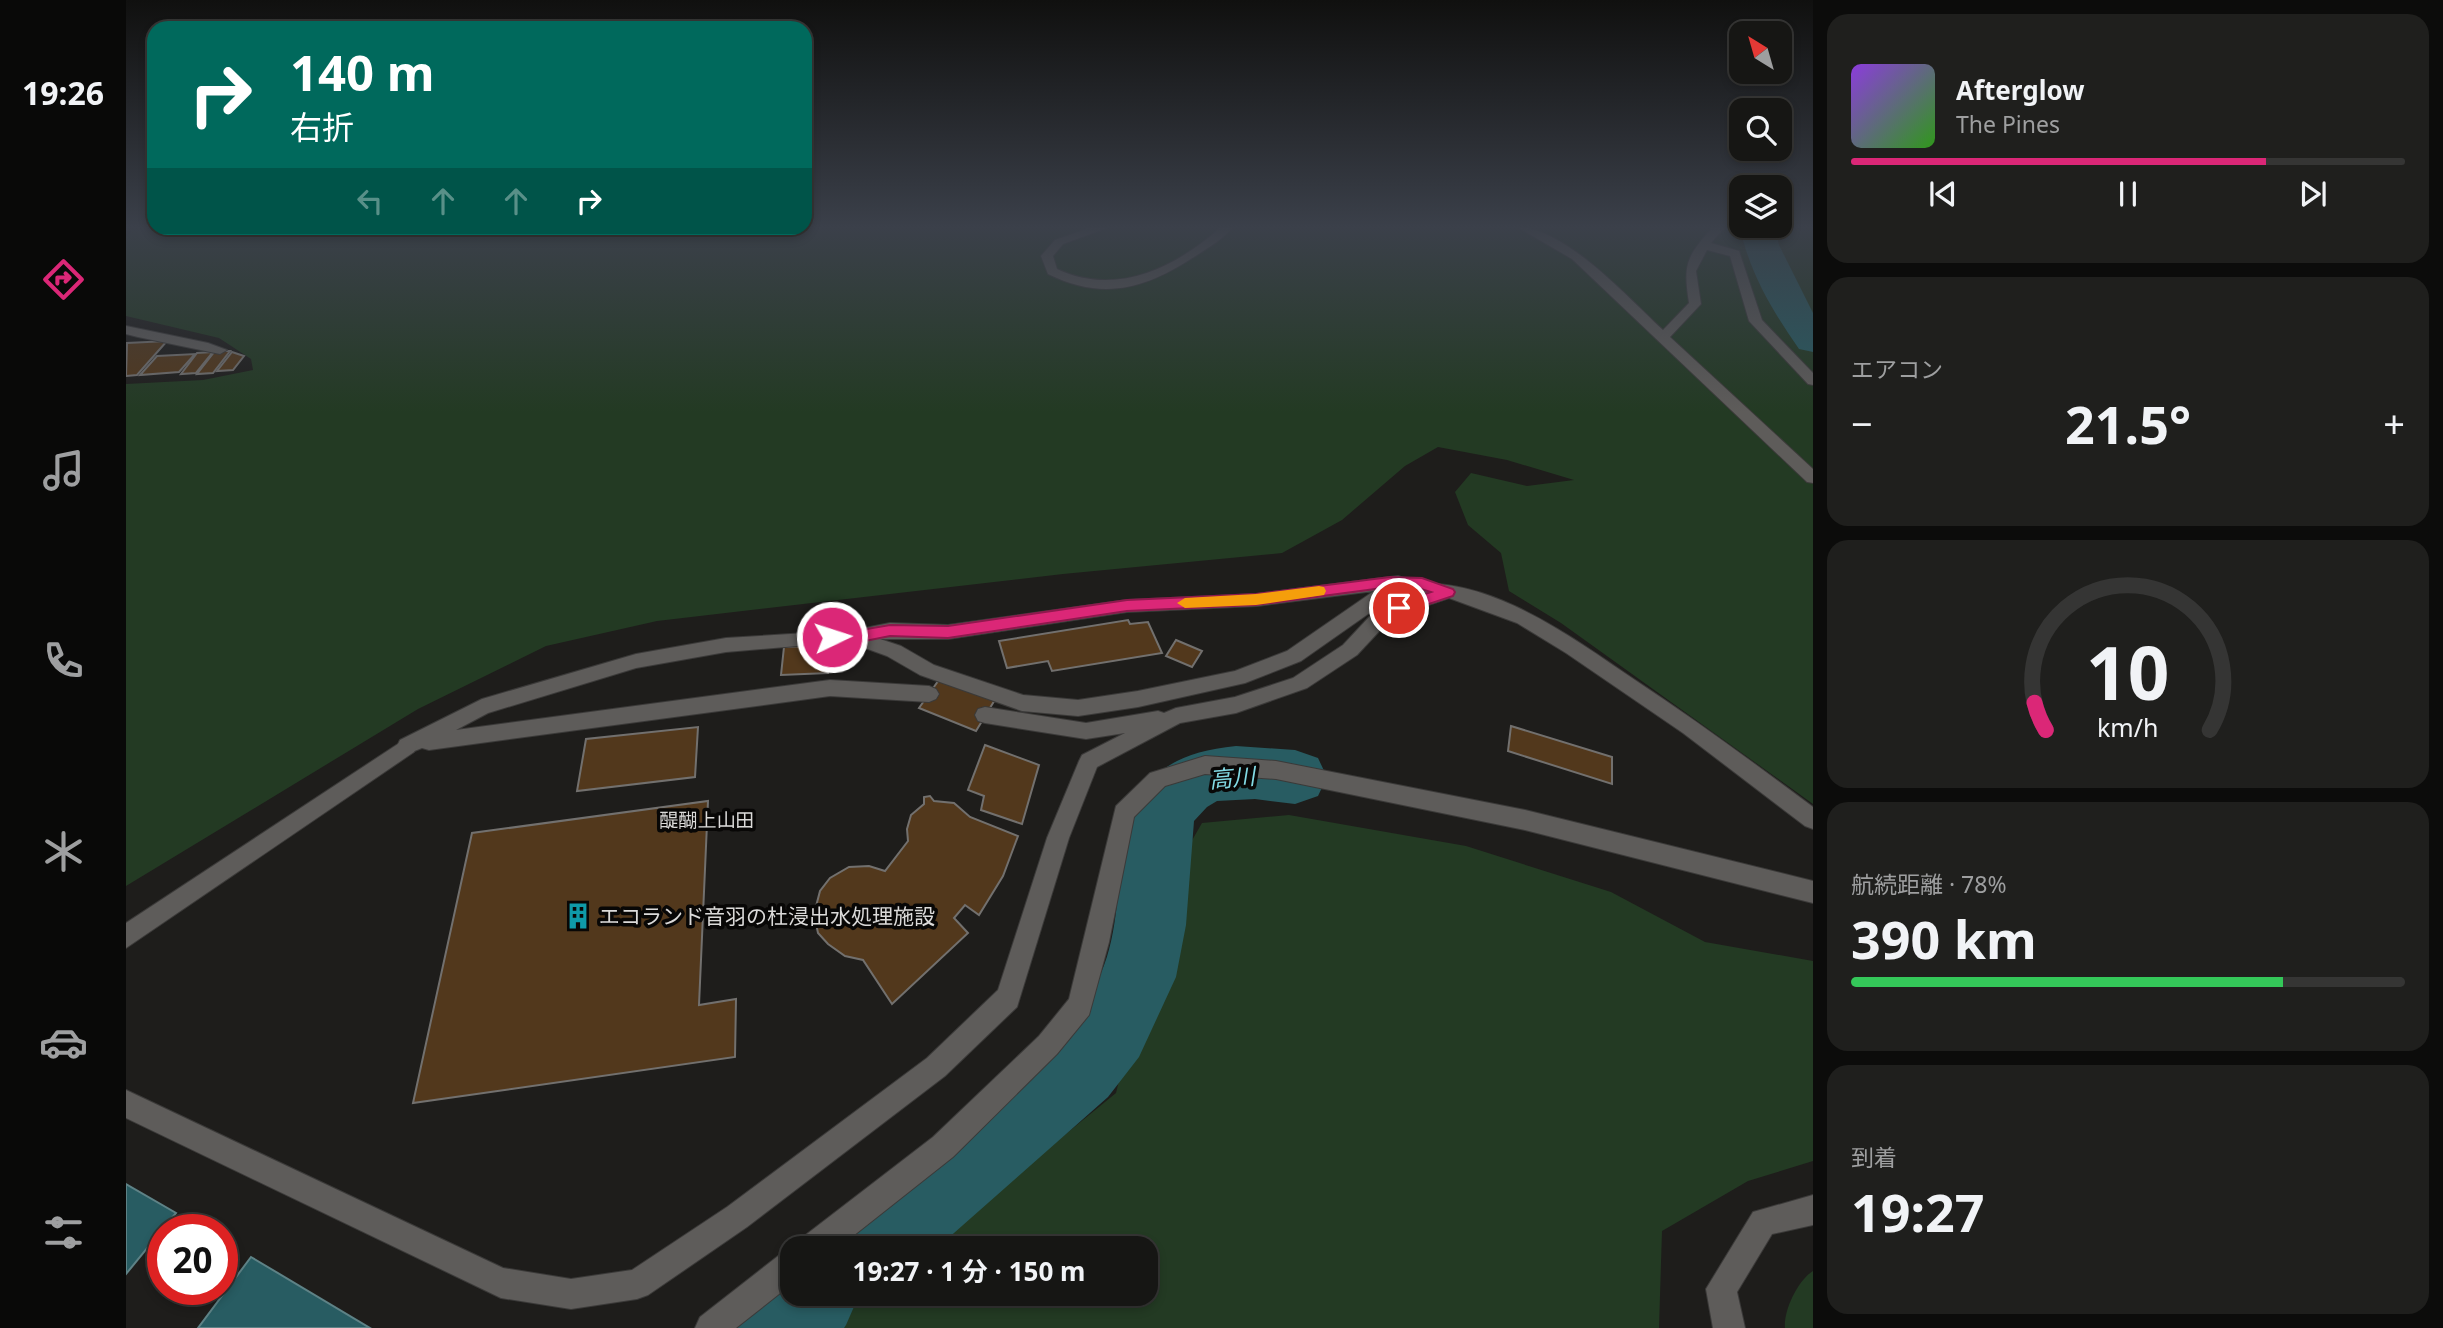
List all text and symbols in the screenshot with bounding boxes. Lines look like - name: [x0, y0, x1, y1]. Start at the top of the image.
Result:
- north arrow: [1729, 21, 1792, 84]
- map controls: [1729, 21, 1792, 238]
- text: 140 m: [290, 39, 435, 105]
- icon: right: [175, 49, 266, 140]
- text: 19:26: [22, 71, 104, 114]
- text: Afterglow: [1956, 72, 2084, 108]
- button: search: [1729, 98, 1792, 161]
- text: 右折: [290, 105, 354, 148]
- text: The Pines: [1956, 108, 2060, 140]
- button: layers: [1729, 175, 1792, 238]
- icon: previous: [1924, 175, 1962, 213]
- icon: pause: [2109, 175, 2147, 213]
- icon: next: [2294, 175, 2332, 213]
- icon: left: [351, 182, 389, 220]
- icon: ahead: [424, 182, 462, 220]
- icon: ahead: [497, 182, 535, 220]
- icon: right: [570, 182, 608, 220]
- icon: directions: [39, 255, 88, 304]
- text: エアコン: [1851, 353, 1943, 385]
- text: 21.5°: [2065, 388, 2191, 459]
- text: −: [1851, 397, 1873, 449]
- text: +: [2383, 397, 2405, 449]
- icon: music: [39, 446, 88, 495]
- pin: [1369, 578, 1429, 638]
- icon: arrive: [1380, 589, 1418, 627]
- position arrow: [795, 600, 869, 674]
- text: 10: [2086, 622, 2170, 721]
- icon: phone: [39, 636, 88, 685]
- text: km/h: [2097, 710, 2159, 744]
- water label: 高川: [1208, 759, 1259, 795]
- district label: 醍醐上山田: [659, 807, 755, 833]
- icon: climate: [39, 827, 88, 876]
- text: 航続距離 · 78%: [1851, 868, 2007, 900]
- building icon: エコランド音羽の杜浸出水処理施設: [563, 901, 593, 931]
- place label: エコランド音羽の杜浸出水処理施設: [599, 902, 935, 930]
- text: 390 km: [1851, 903, 2037, 974]
- icon: car: [39, 1018, 88, 1067]
- text: 到着: [1851, 1141, 1897, 1173]
- text: 19:27: [1851, 1176, 1985, 1247]
- icon: filters: [39, 1208, 88, 1257]
- speed limit sign: 20: [147, 1214, 238, 1305]
- text: 19:27 · 1 分 · 150 m: [853, 1253, 1085, 1289]

